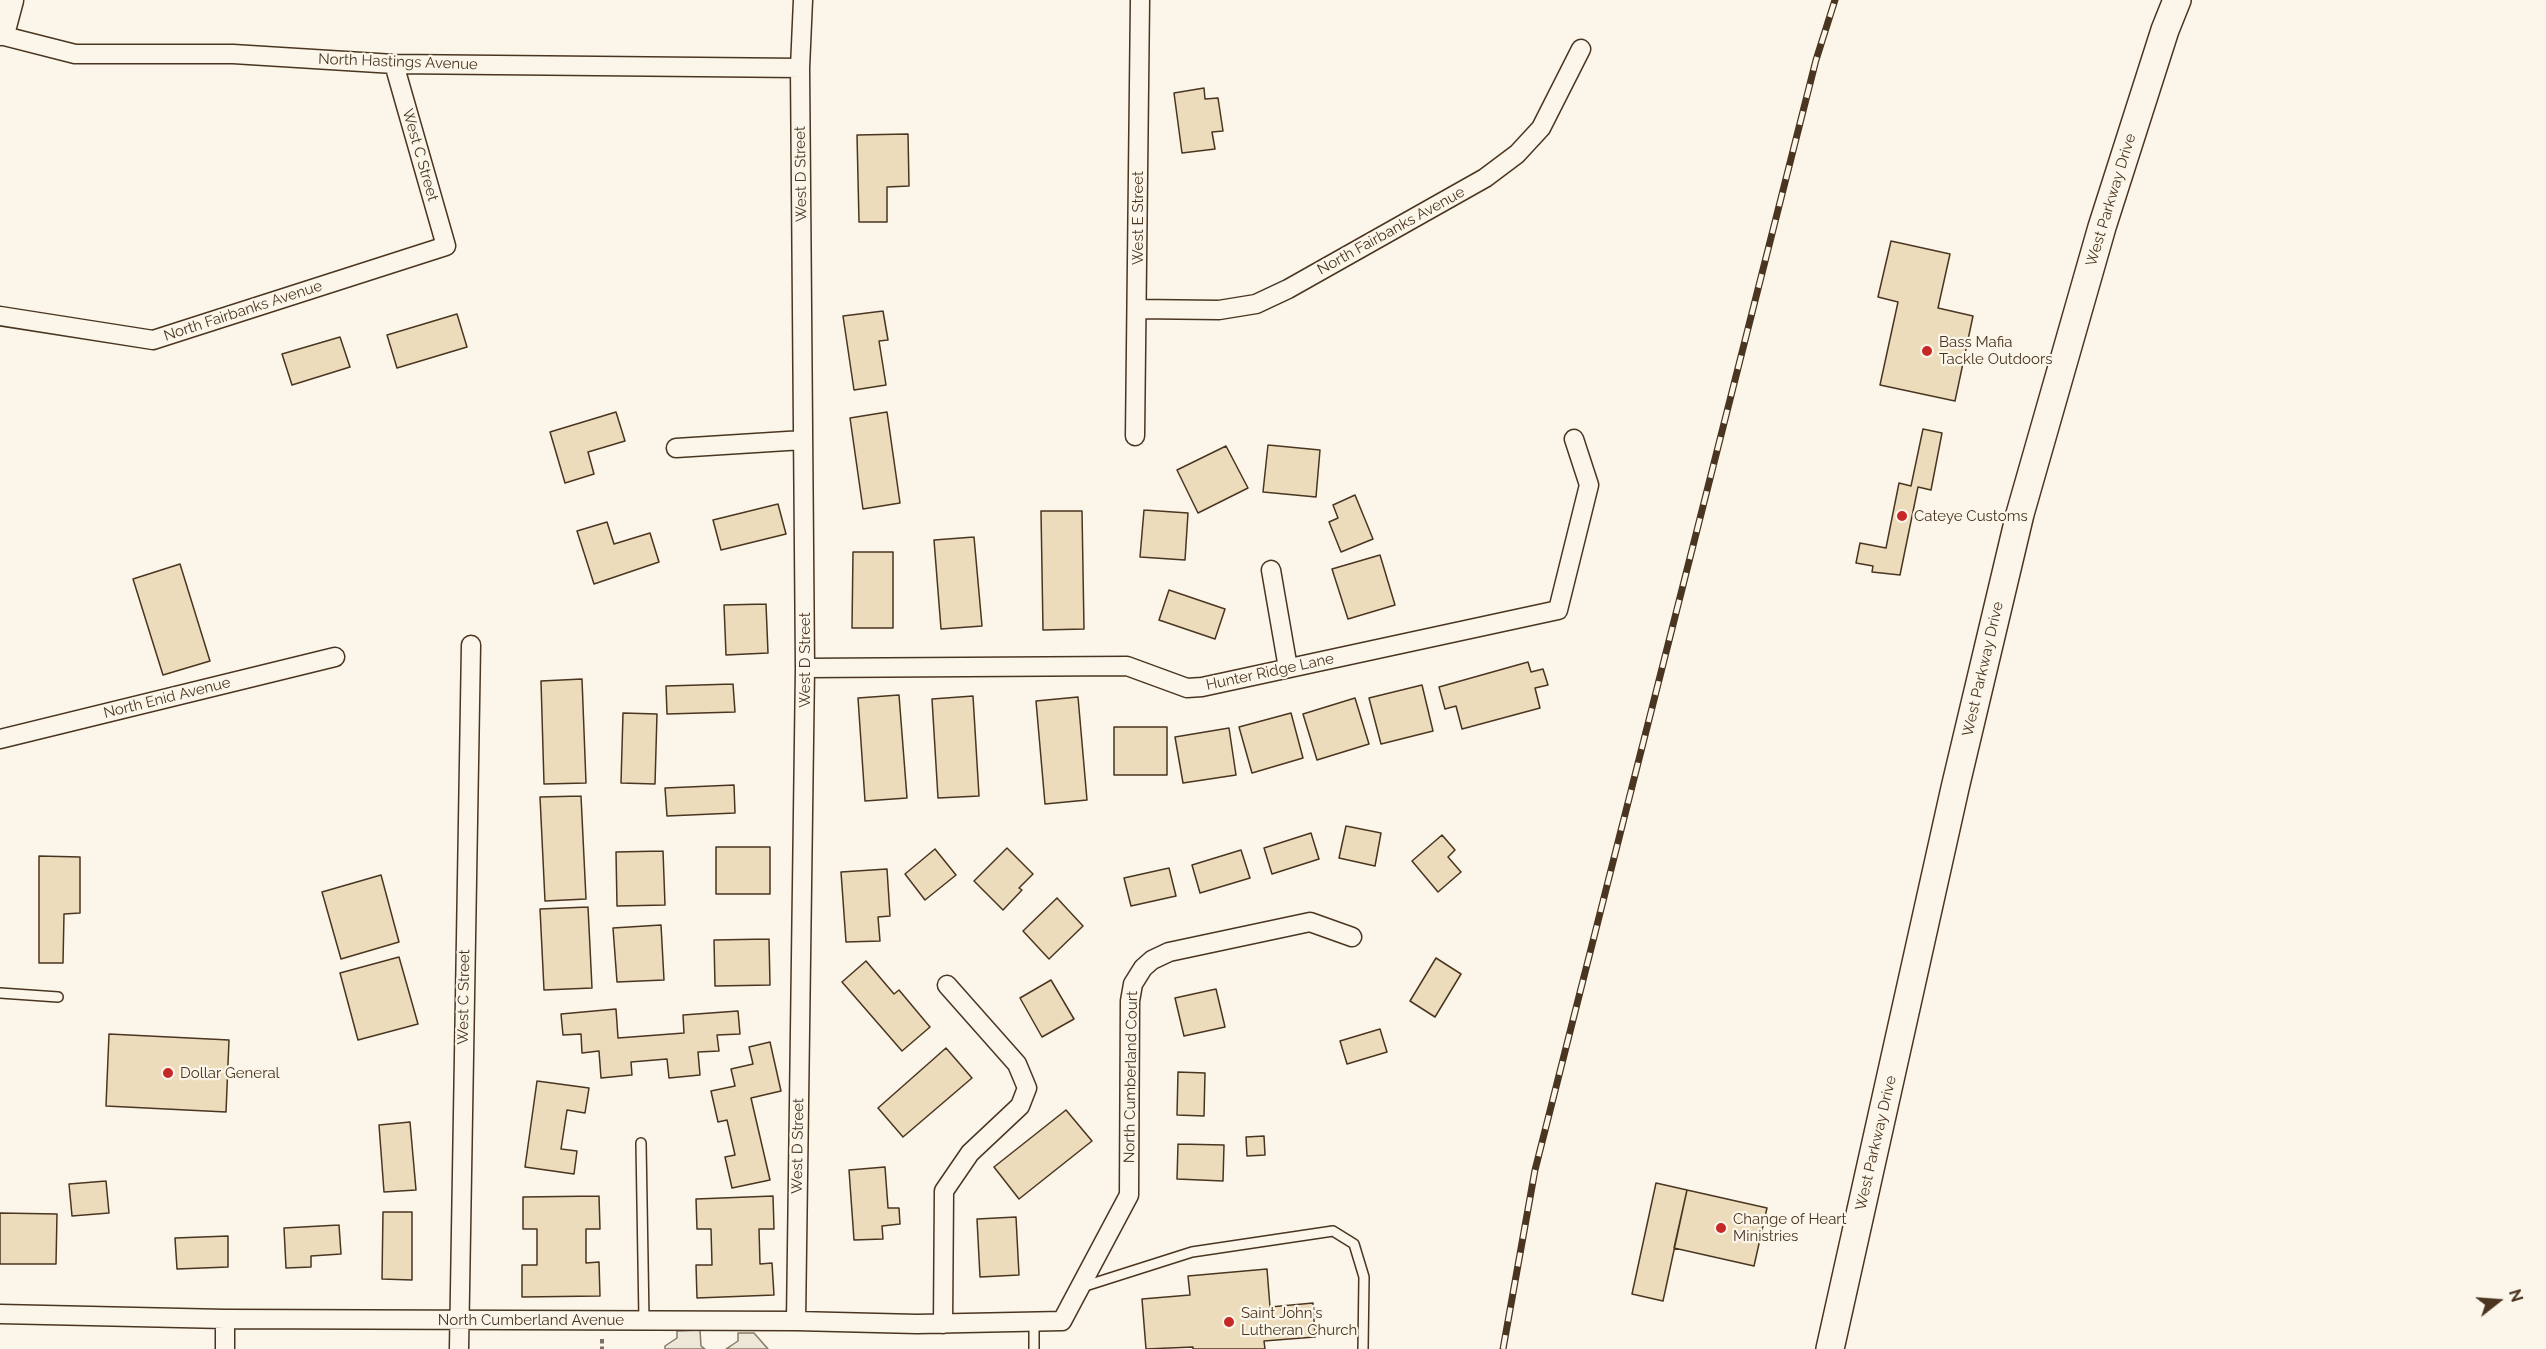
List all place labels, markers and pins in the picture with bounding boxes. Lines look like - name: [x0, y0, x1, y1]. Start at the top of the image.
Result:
- place label: Bass Mafia Tackle Outdoors: [1939, 333, 2052, 368]
- marker: Bass Mafia Tackle Outdoors: [1920, 344, 1934, 358]
- place label: Cateye Customs: [1914, 507, 2028, 525]
- marker: Cateye Customs: [1895, 509, 1909, 523]
- place label: Dollar General: [180, 1064, 280, 1082]
- marker: Dollar General: [161, 1066, 175, 1080]
- place label: Change of Heart Ministries: [1733, 1210, 1847, 1245]
- marker: Change of Heart Ministries: [1714, 1221, 1728, 1235]
- place label: Saint John's Lutheran Church: [1241, 1304, 1357, 1339]
- marker: Saint John's Lutheran Church: [1222, 1315, 1236, 1329]

